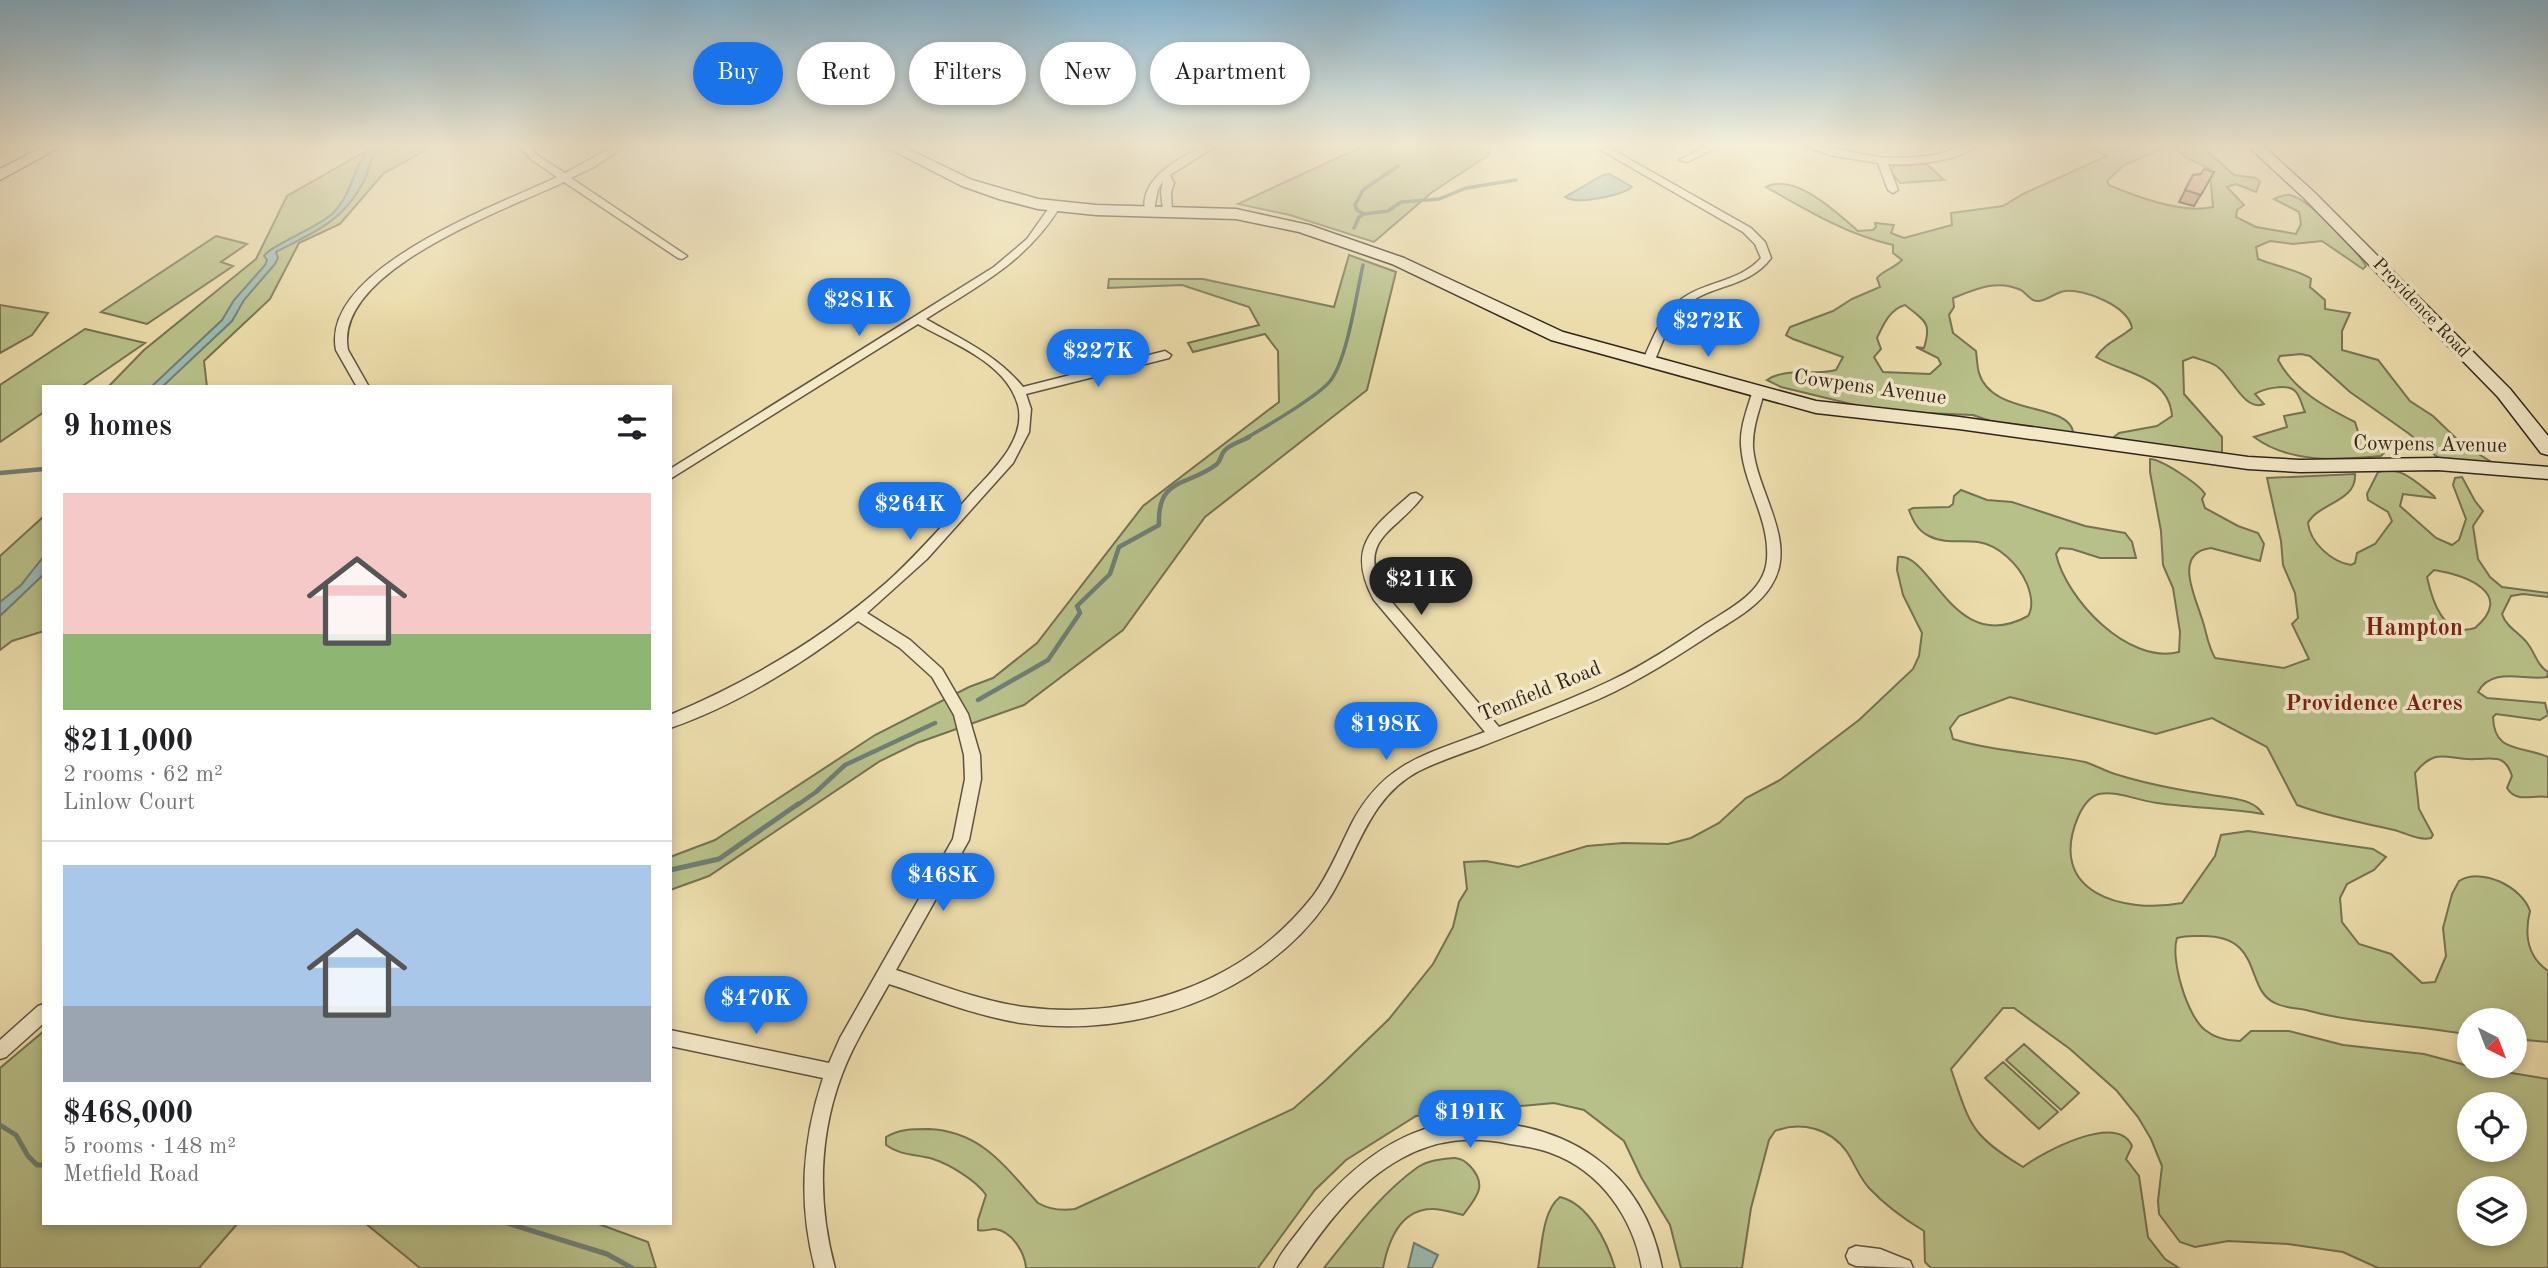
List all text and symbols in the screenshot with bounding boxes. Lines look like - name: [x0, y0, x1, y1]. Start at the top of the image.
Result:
- chip: Buy: [693, 42, 783, 105]
- chip: Rent: [797, 42, 895, 105]
- chip: Filters: [909, 42, 1026, 105]
- chip: New: [1040, 42, 1136, 105]
- chip: Apartment: [1150, 42, 1310, 105]
- street label: Providence Road: [2369, 255, 2473, 361]
- pin: $281K: [810, 278, 908, 338]
- text: $281K: [823, 289, 895, 312]
- pin: $272K: [1659, 300, 1757, 359]
- text: $272K: [1672, 310, 1744, 333]
- pin: $227K: [1049, 330, 1147, 389]
- text: $227K: [1062, 340, 1134, 363]
- street label: Cowpens Avenue: [1792, 367, 1948, 409]
- icon: filters: [613, 408, 651, 446]
- text: 9 homes: [63, 412, 172, 442]
- street label: Cowpens Avenue: [2353, 433, 2507, 457]
- pin: $264K: [861, 482, 959, 542]
- text: $264K: [874, 493, 946, 516]
- icon: home: [294, 538, 420, 664]
- pin: $211K: [1372, 558, 1470, 617]
- text: $211K: [1385, 568, 1457, 591]
- district label: Hampton: [2365, 617, 2463, 641]
- street label: Temfield Road: [1476, 658, 1604, 726]
- district label: Providence Acres: [2285, 692, 2463, 715]
- pin: $198K: [1337, 702, 1435, 762]
- text: $198K: [1350, 713, 1422, 736]
- text: $211,000: [63, 727, 193, 757]
- text: 2 rooms · 62 m²: [63, 763, 223, 786]
- text: Linlow Court: [63, 791, 195, 814]
- pin: $468K: [894, 853, 992, 913]
- text: $468K: [907, 864, 979, 887]
- icon: home: [294, 910, 420, 1036]
- pin: $470K: [707, 976, 805, 1036]
- text: $470K: [720, 987, 792, 1010]
- north arrow: [2457, 1008, 2527, 1078]
- map controls: [2457, 1008, 2527, 1246]
- pin: $191K: [1421, 1090, 1519, 1150]
- button: locate: [2457, 1092, 2527, 1162]
- text: $468,000: [63, 1099, 193, 1129]
- text: $191K: [1434, 1101, 1506, 1124]
- text: 5 rooms · 148 m²: [63, 1135, 236, 1158]
- text: Metfield Road: [63, 1163, 200, 1186]
- button: layers: [2457, 1176, 2527, 1246]

